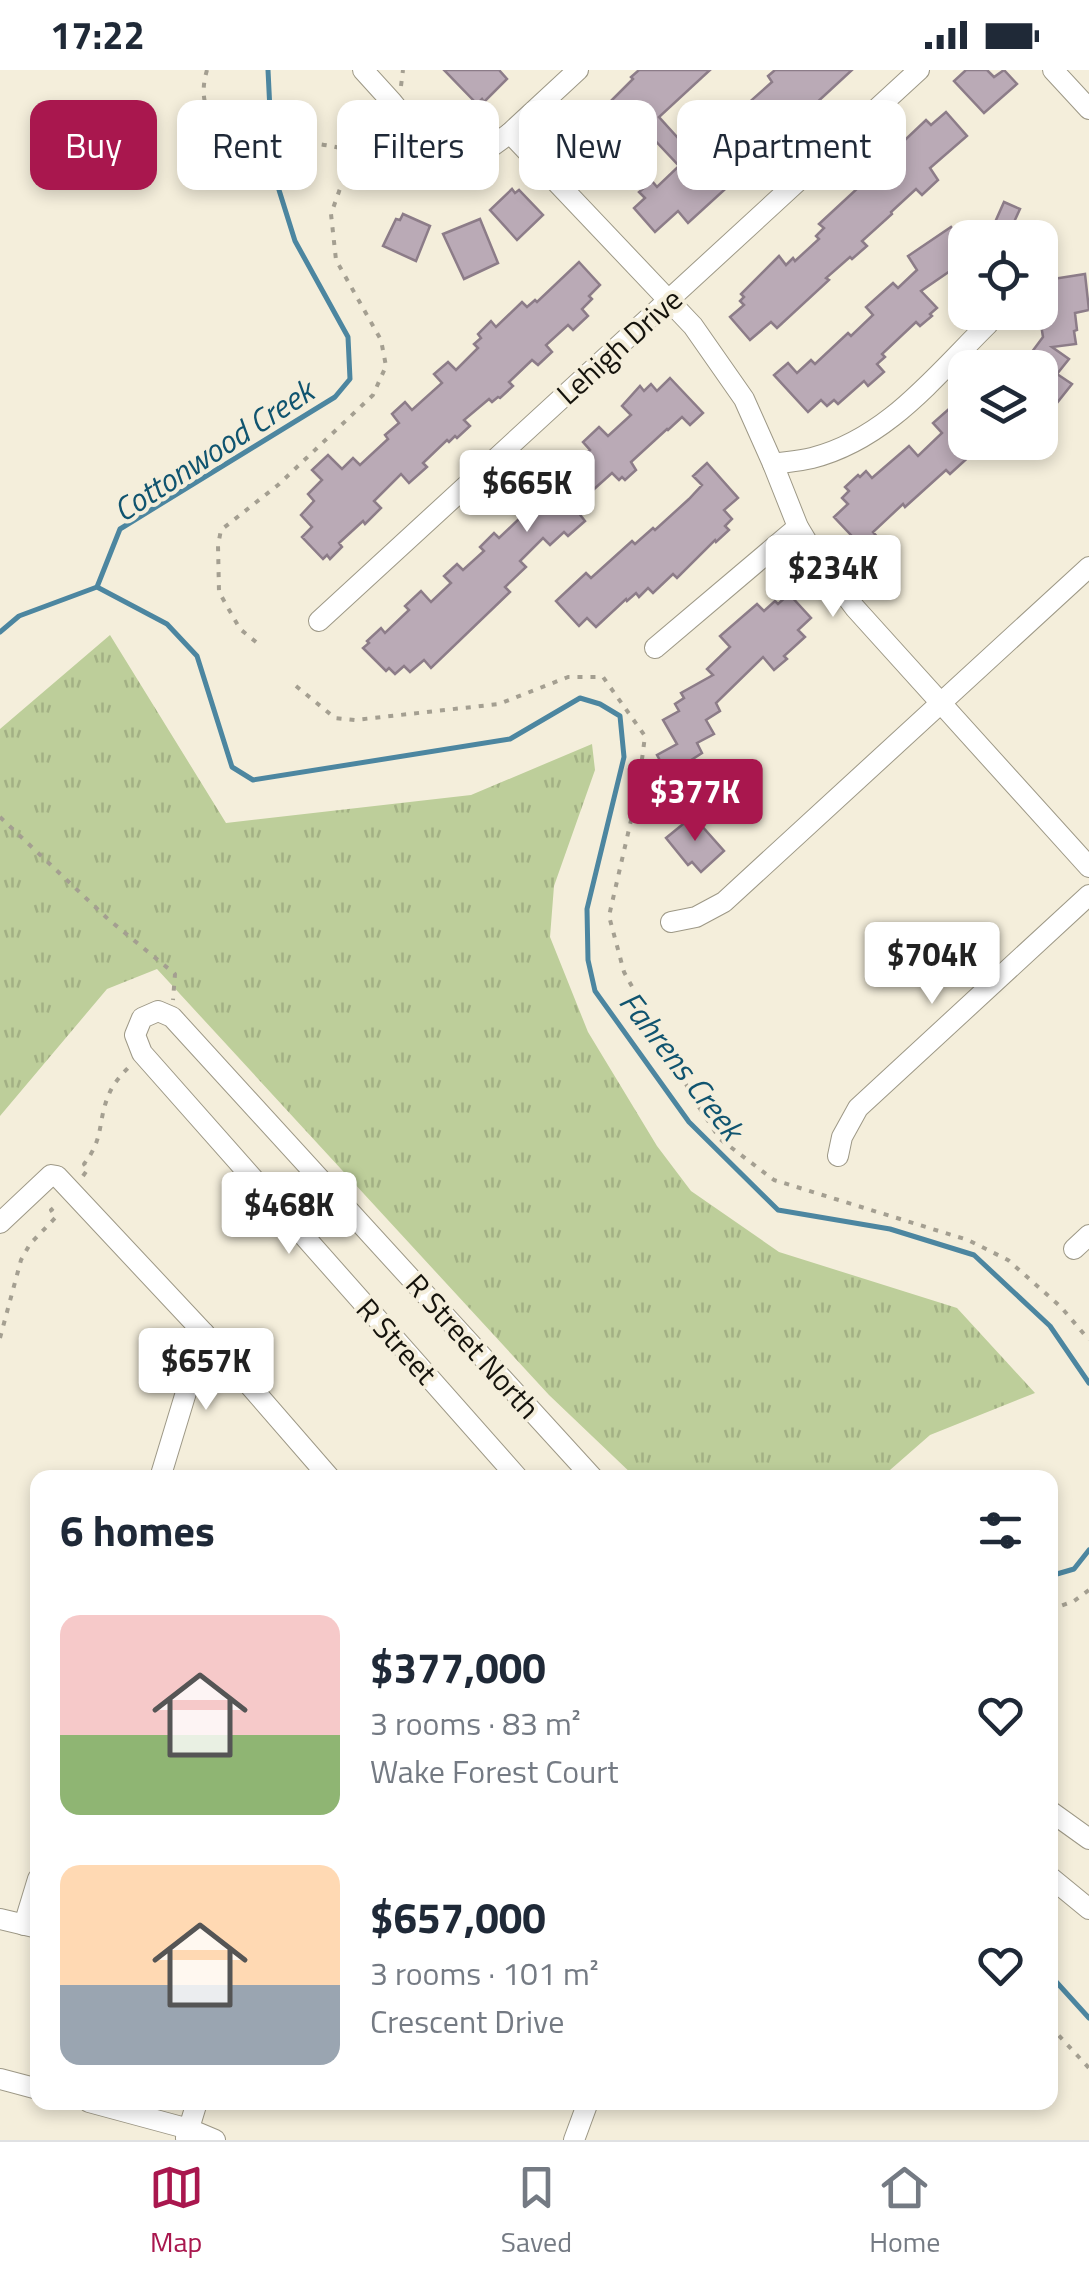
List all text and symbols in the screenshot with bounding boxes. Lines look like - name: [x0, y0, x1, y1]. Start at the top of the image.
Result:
- text: 17:22: [50, 6, 145, 64]
- chip: Buy: [30, 100, 157, 190]
- chip: Rent: [177, 100, 317, 190]
- chip: Filters: [337, 100, 499, 190]
- chip: New: [519, 100, 657, 190]
- chip: Apartment: [677, 100, 906, 190]
- map controls: [948, 220, 1058, 460]
- button: locate: [948, 220, 1058, 330]
- street label: Lehigh Drive: [546, 277, 692, 415]
- button: layers: [948, 350, 1058, 460]
- water label: Cottonwood Creek: [103, 365, 326, 533]
- pin: $665K: [457, 450, 597, 535]
- text: $665K: [482, 458, 572, 506]
- pin: $234K: [763, 535, 903, 620]
- text: $234K: [788, 543, 878, 591]
- pin: $377K: [625, 759, 765, 844]
- text: $377K: [650, 767, 740, 815]
- pin: $704K: [862, 922, 1002, 1007]
- text: $704K: [887, 930, 977, 978]
- water label: Fahrens Creek: [608, 980, 758, 1153]
- pin: $468K: [219, 1172, 359, 1257]
- text: $468K: [244, 1180, 334, 1228]
- street label: R Street North: [395, 1263, 551, 1429]
- street label: R Street: [346, 1288, 449, 1395]
- pin: $657K: [136, 1328, 276, 1413]
- text: $657K: [161, 1336, 251, 1384]
- text: 6 homes: [60, 1498, 215, 1562]
- icon: filters: [973, 1503, 1028, 1558]
- text: $377,000: [370, 1635, 546, 1699]
- icon: home: [140, 1655, 260, 1775]
- icon: heart: [973, 1688, 1028, 1743]
- text: 3 rooms · 83 m²: [370, 1699, 581, 1747]
- text: Wake Forest Court: [370, 1747, 619, 1795]
- text: $657,000: [370, 1885, 546, 1949]
- icon: home: [140, 1905, 260, 2025]
- icon: heart: [973, 1938, 1028, 1993]
- text: 3 rooms · 101 m²: [370, 1949, 599, 1997]
- text: Crescent Drive: [370, 1997, 564, 2045]
- tab: Map: [149, 2160, 204, 2263]
- tab: Saved: [501, 2160, 572, 2263]
- tab: Home: [869, 2160, 940, 2263]

